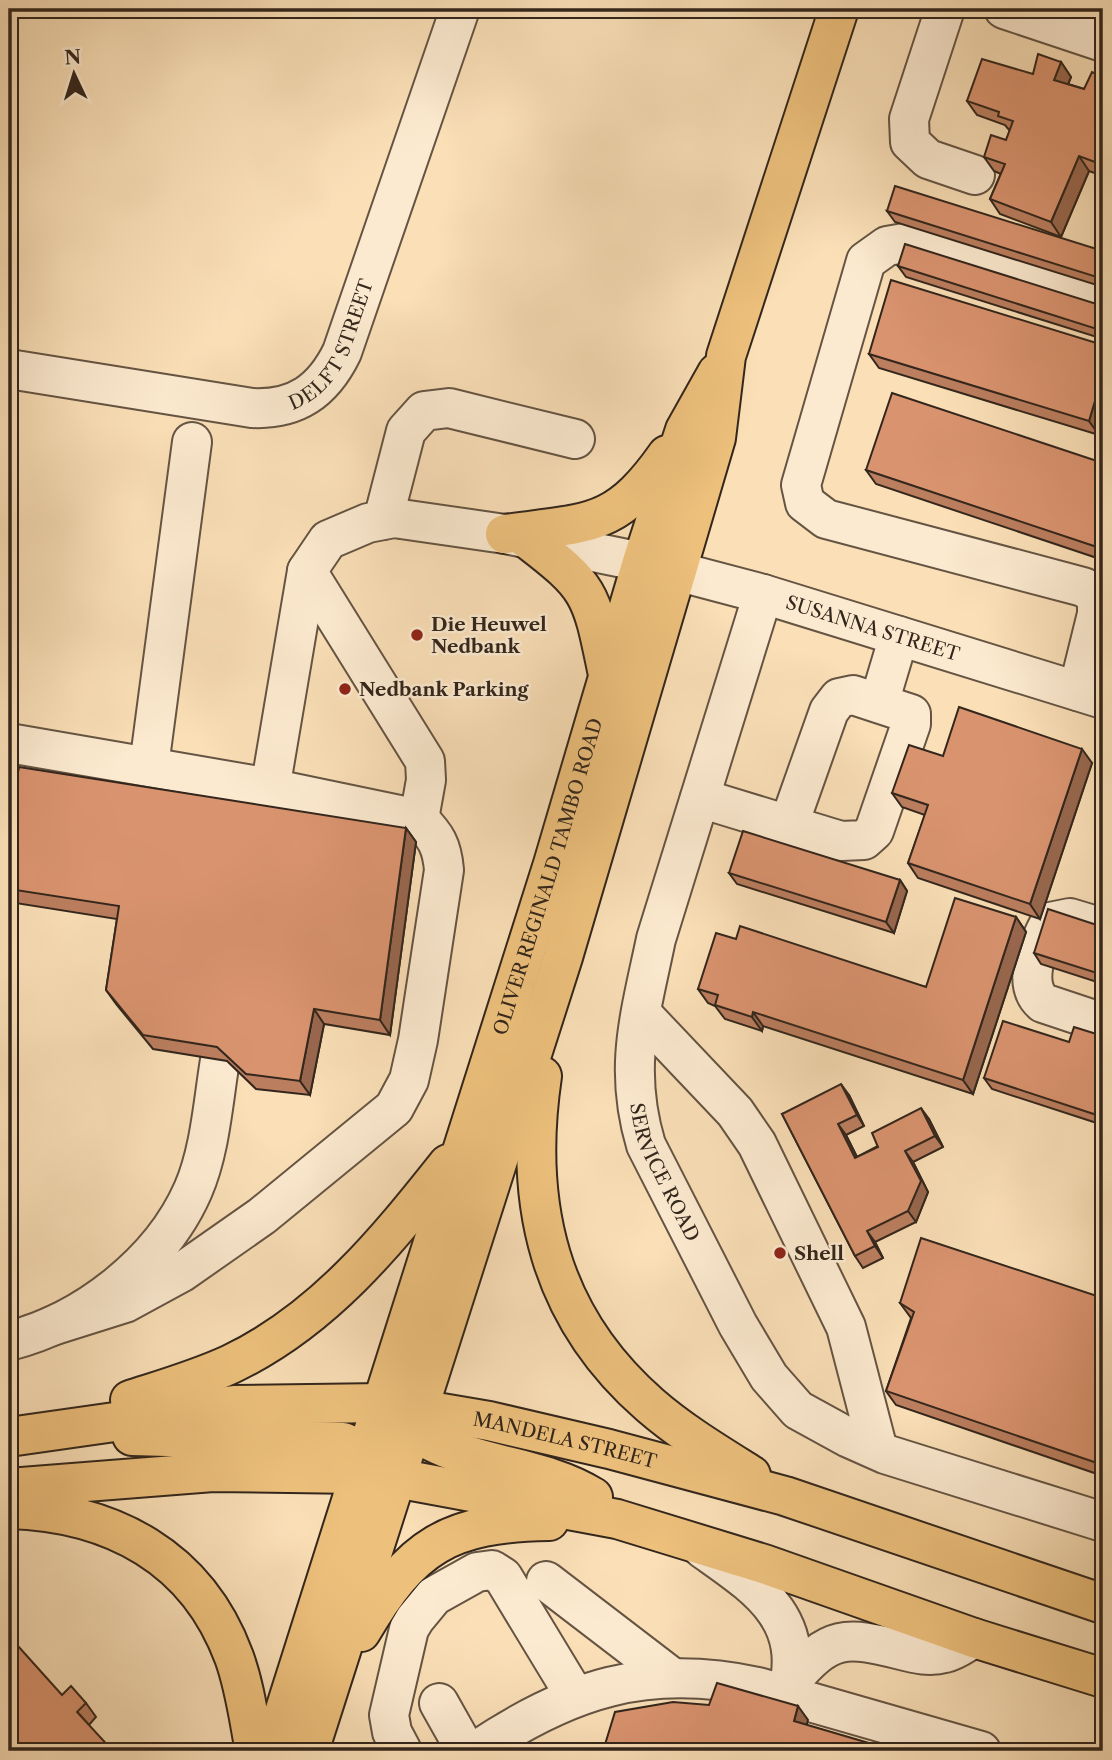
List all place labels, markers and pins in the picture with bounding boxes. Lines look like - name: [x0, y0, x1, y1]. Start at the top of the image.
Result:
- place label: Die Heuwel Nedbank: [431, 613, 547, 658]
- marker: Die Heuwel Nedbank: [409, 627, 425, 643]
- place label: Nedbank Parking: [359, 678, 530, 701]
- marker: Nedbank Parking: [337, 681, 353, 697]
- place label: Shell: [794, 1242, 844, 1265]
- marker: Shell: [772, 1245, 788, 1261]

